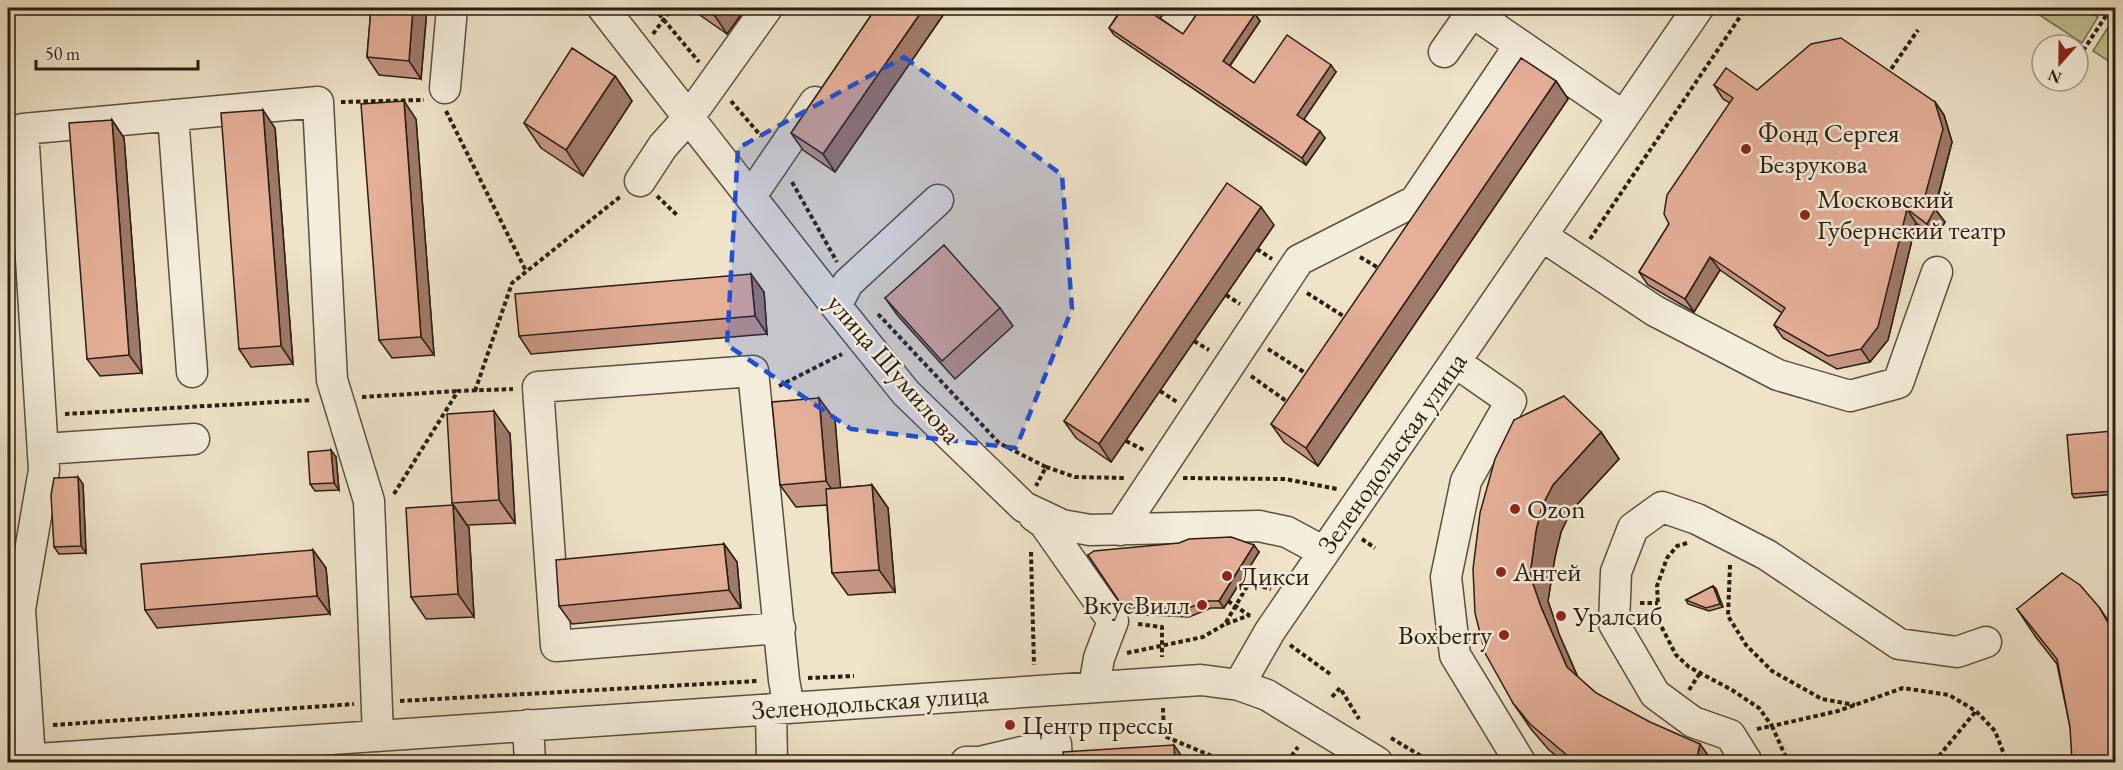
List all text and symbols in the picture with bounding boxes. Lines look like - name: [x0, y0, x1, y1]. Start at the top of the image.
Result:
- scale bar: [36, 33, 198, 71]
- north arrow: [2030, 33, 2090, 93]
- text: 50 m: [45, 42, 80, 65]
- text: N: [2045, 64, 2065, 89]
- place label: Фонд Сергея Безрукова: [1758, 115, 1900, 181]
- marker: Фонд Сергея Безрукова: [1739, 142, 1753, 156]
- place label: Московский Губернский театр: [1817, 181, 2006, 247]
- marker: Московский Губернский театр: [1798, 208, 1812, 222]
- street label: улица Шумилова: [820, 286, 969, 451]
- street label: Зеленодольская улица: [1309, 345, 1474, 560]
- place label: Ozon: [1527, 491, 1585, 526]
- marker: Ozon: [1508, 502, 1522, 516]
- place label: Антей: [1512, 554, 1582, 589]
- place label: Дикси: [1239, 558, 1310, 593]
- marker: Антей: [1494, 565, 1508, 579]
- marker: Дикси: [1220, 569, 1234, 583]
- place label: ВкусВилл: [1083, 587, 1190, 622]
- marker: ВкусВилл: [1195, 598, 1209, 612]
- place label: Уралсиб: [1572, 598, 1663, 633]
- marker: Уралсиб: [1554, 609, 1568, 623]
- place label: Boxberry: [1398, 617, 1492, 652]
- marker: Boxberry: [1497, 628, 1511, 642]
- street label: Зеленодольская улица: [750, 676, 990, 727]
- place label: Центр прессы: [1022, 707, 1173, 742]
- marker: Центр прессы: [1003, 718, 1017, 732]

